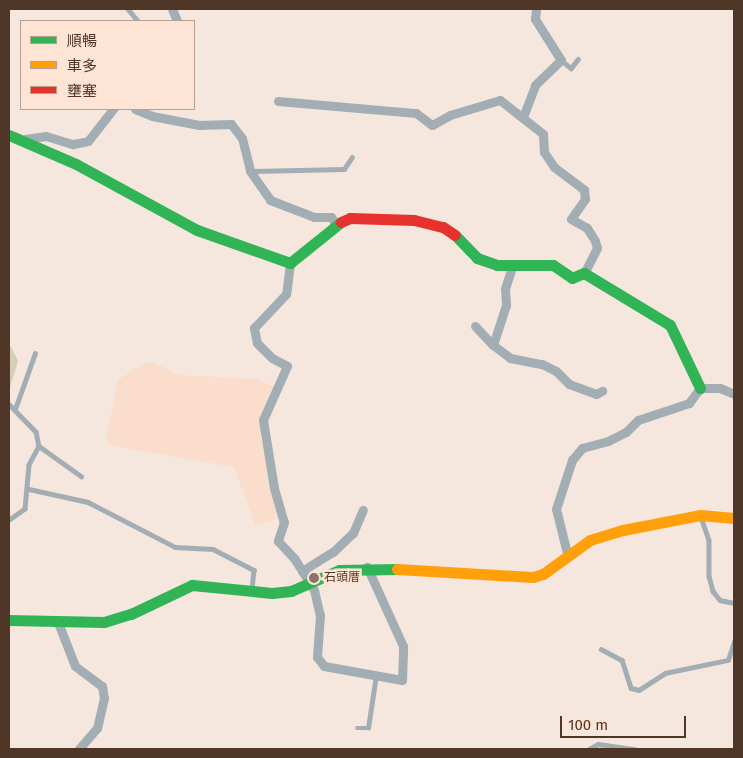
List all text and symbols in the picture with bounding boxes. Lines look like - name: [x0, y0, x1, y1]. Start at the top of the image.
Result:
- legend: [20, 20, 195, 110]
- text: 順暢: [67, 32, 97, 50]
- text: 車多: [67, 57, 97, 75]
- text: 壅塞: [67, 82, 97, 100]
- place label: 石頭厝: [324, 571, 360, 585]
- marker: 石頭厝: [308, 572, 320, 584]
- scale bar: [563, 706, 689, 738]
- text: 100 m: [568, 716, 608, 734]

